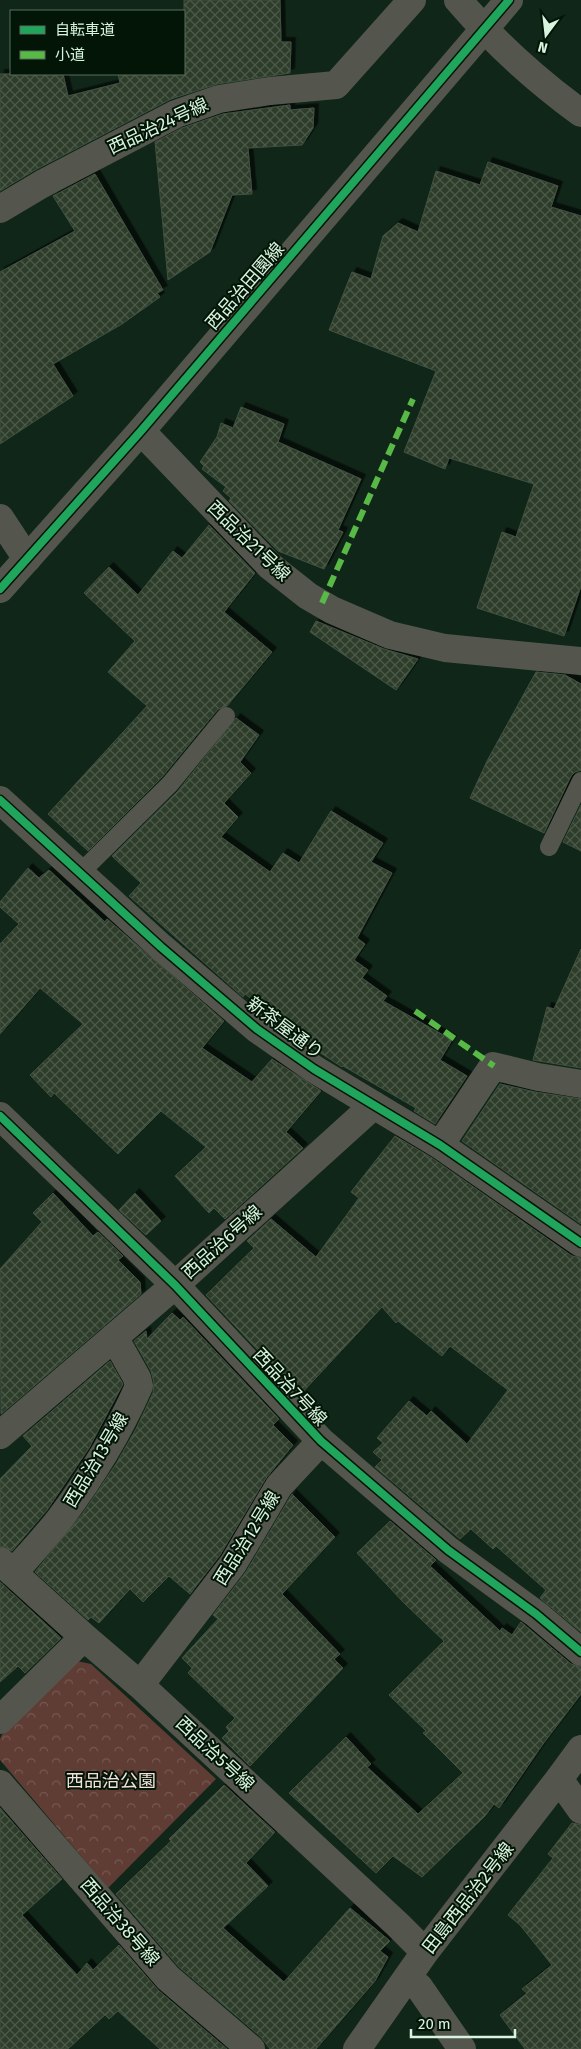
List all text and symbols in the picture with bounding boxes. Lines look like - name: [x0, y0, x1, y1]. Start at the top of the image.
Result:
- legend: [10, 10, 185, 75]
- north arrow: [521, 10, 571, 60]
- text: 自転車道: [55, 21, 115, 39]
- text: N: [536, 38, 549, 56]
- text: 小道: [55, 46, 85, 64]
- street label: 西品治24号線: [104, 93, 212, 159]
- street label: 西品治田園線: [201, 238, 289, 334]
- street label: 西品治21号線: [203, 496, 295, 586]
- street label: 新茶屋通り: [242, 992, 328, 1064]
- street label: 西品治6号線: [178, 1201, 266, 1283]
- street label: 西品治7号線: [249, 1344, 331, 1430]
- street label: 西品治13号線: [59, 1409, 133, 1511]
- street label: 西品治12号線: [209, 1487, 285, 1589]
- street label: 西品治5号線: [171, 1712, 259, 1796]
- park label: 西品治公園: [66, 1770, 156, 1792]
- street label: 田島西品治2号線: [418, 1838, 518, 1958]
- street label: 西品治38号線: [76, 1874, 164, 1970]
- scale bar: [411, 2006, 515, 2038]
- text: 20 m: [418, 2015, 451, 2033]

